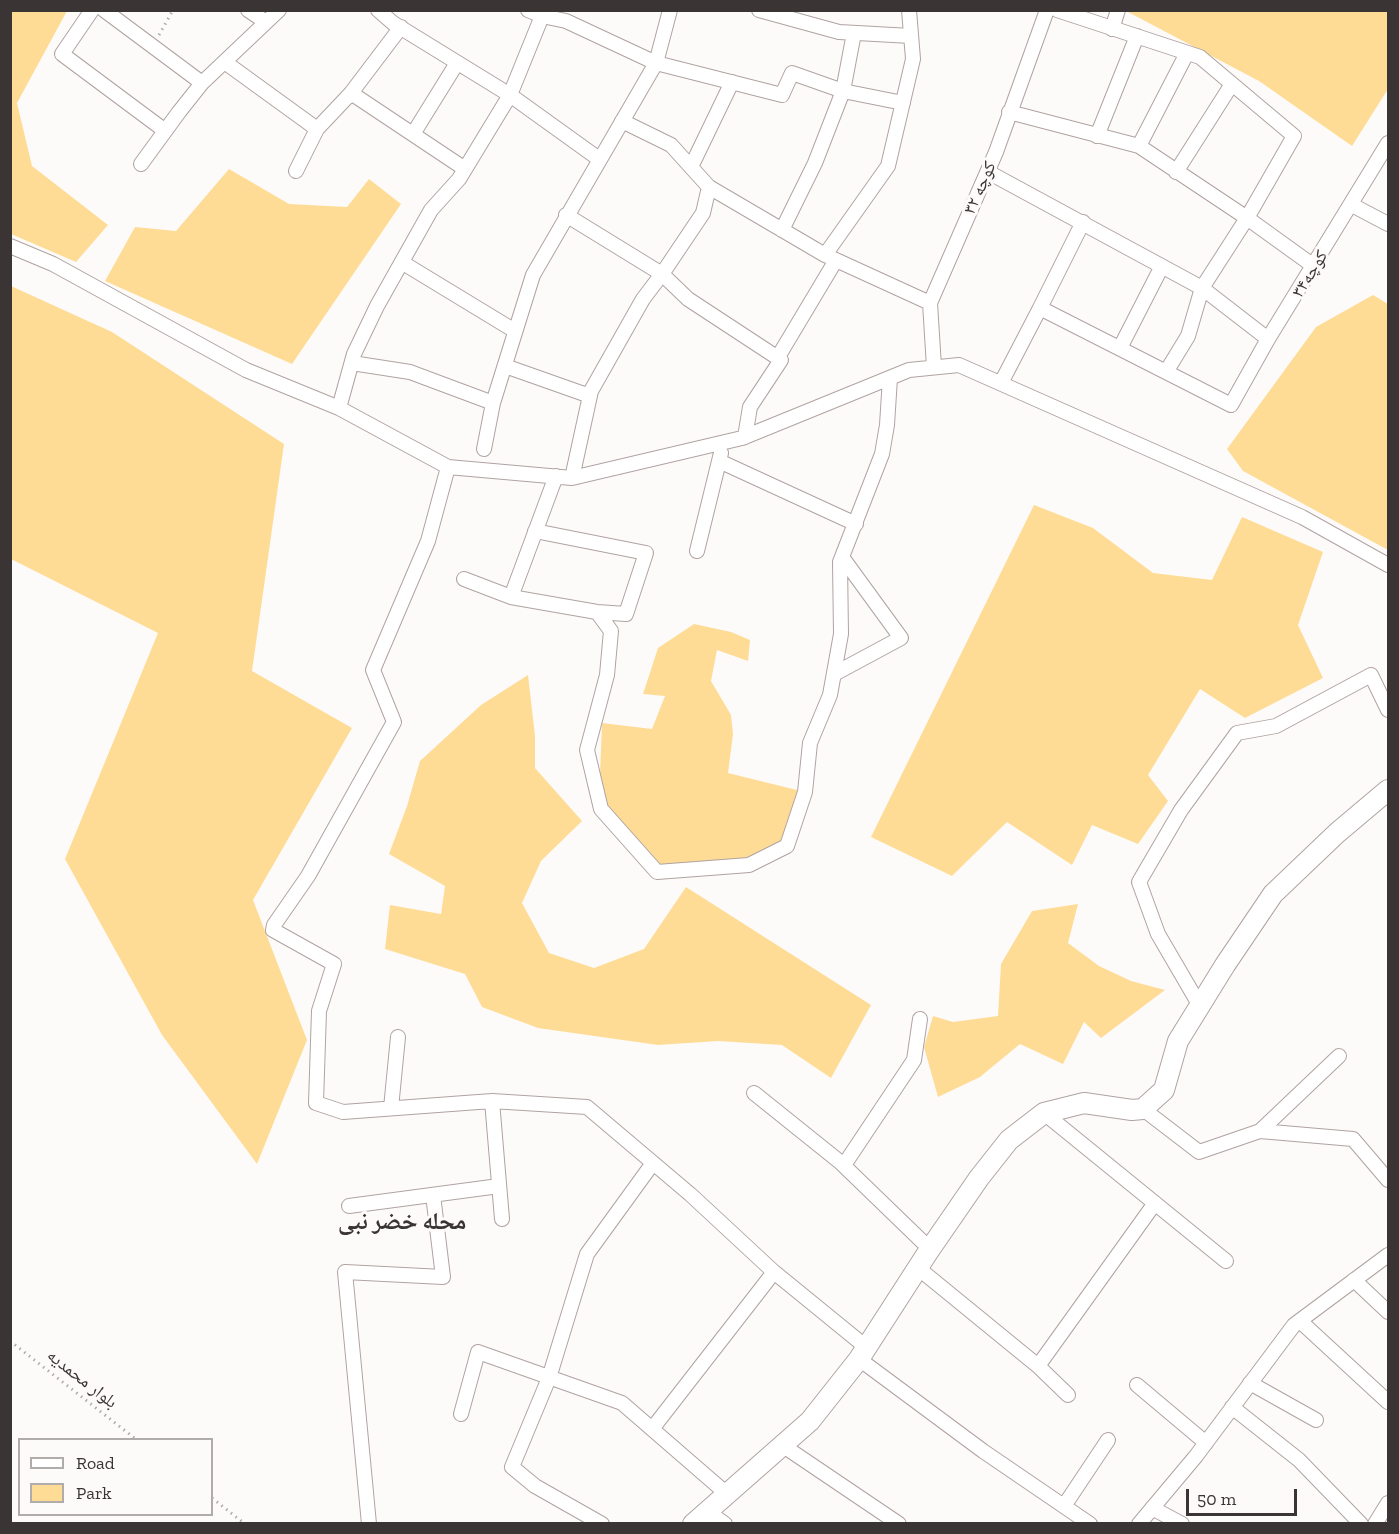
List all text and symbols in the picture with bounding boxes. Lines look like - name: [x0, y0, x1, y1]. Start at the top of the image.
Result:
- street label: کوچه ۳۲: [959, 158, 1001, 218]
- street label: کوچه۳۴: [1287, 246, 1333, 302]
- district label: محله خضر نبی: [338, 1208, 466, 1236]
- street label: بلوار محمدیه: [42, 1345, 122, 1413]
- legend: [18, 1438, 213, 1516]
- text: Road: [76, 1452, 115, 1474]
- scale bar: [1189, 1477, 1300, 1515]
- text: Park: [76, 1482, 112, 1504]
- text: 50 m: [1197, 1488, 1236, 1510]

